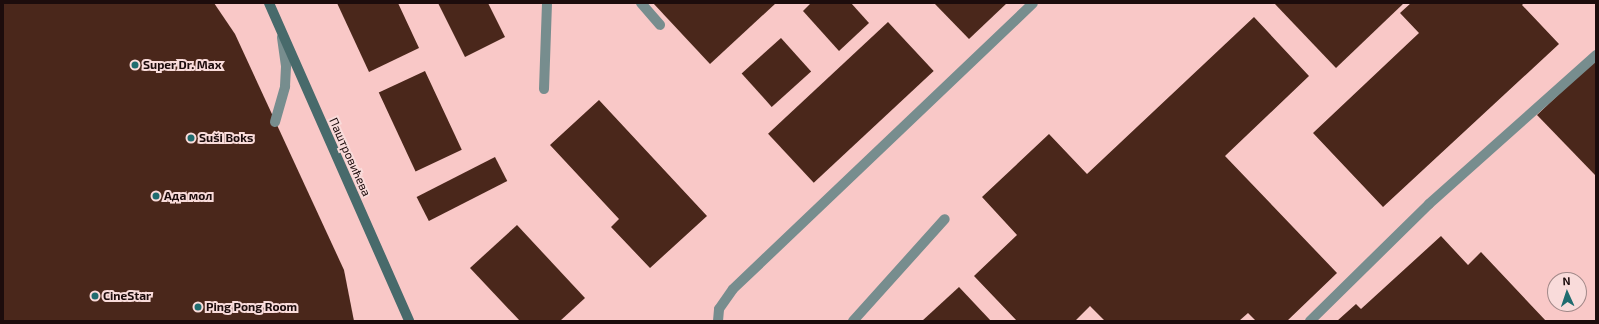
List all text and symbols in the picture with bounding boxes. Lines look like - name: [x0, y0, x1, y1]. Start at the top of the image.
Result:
- place label: Super Dr. Max: [143, 58, 222, 72]
- marker: Super Dr. Max: [130, 60, 140, 70]
- street label: Паштровићева: [326, 115, 374, 199]
- place label: Suši Boks: [199, 131, 253, 145]
- marker: Suši Boks: [186, 133, 196, 143]
- place label: Ада мол: [164, 189, 212, 203]
- marker: Ада мол: [151, 191, 161, 201]
- north arrow: [1547, 272, 1587, 312]
- text: N: [1562, 274, 1571, 287]
- place label: CineStar: [103, 289, 151, 303]
- marker: CineStar: [90, 291, 100, 301]
- place label: Ping Pong Room: [206, 300, 297, 314]
- marker: Ping Pong Room: [193, 302, 203, 312]

